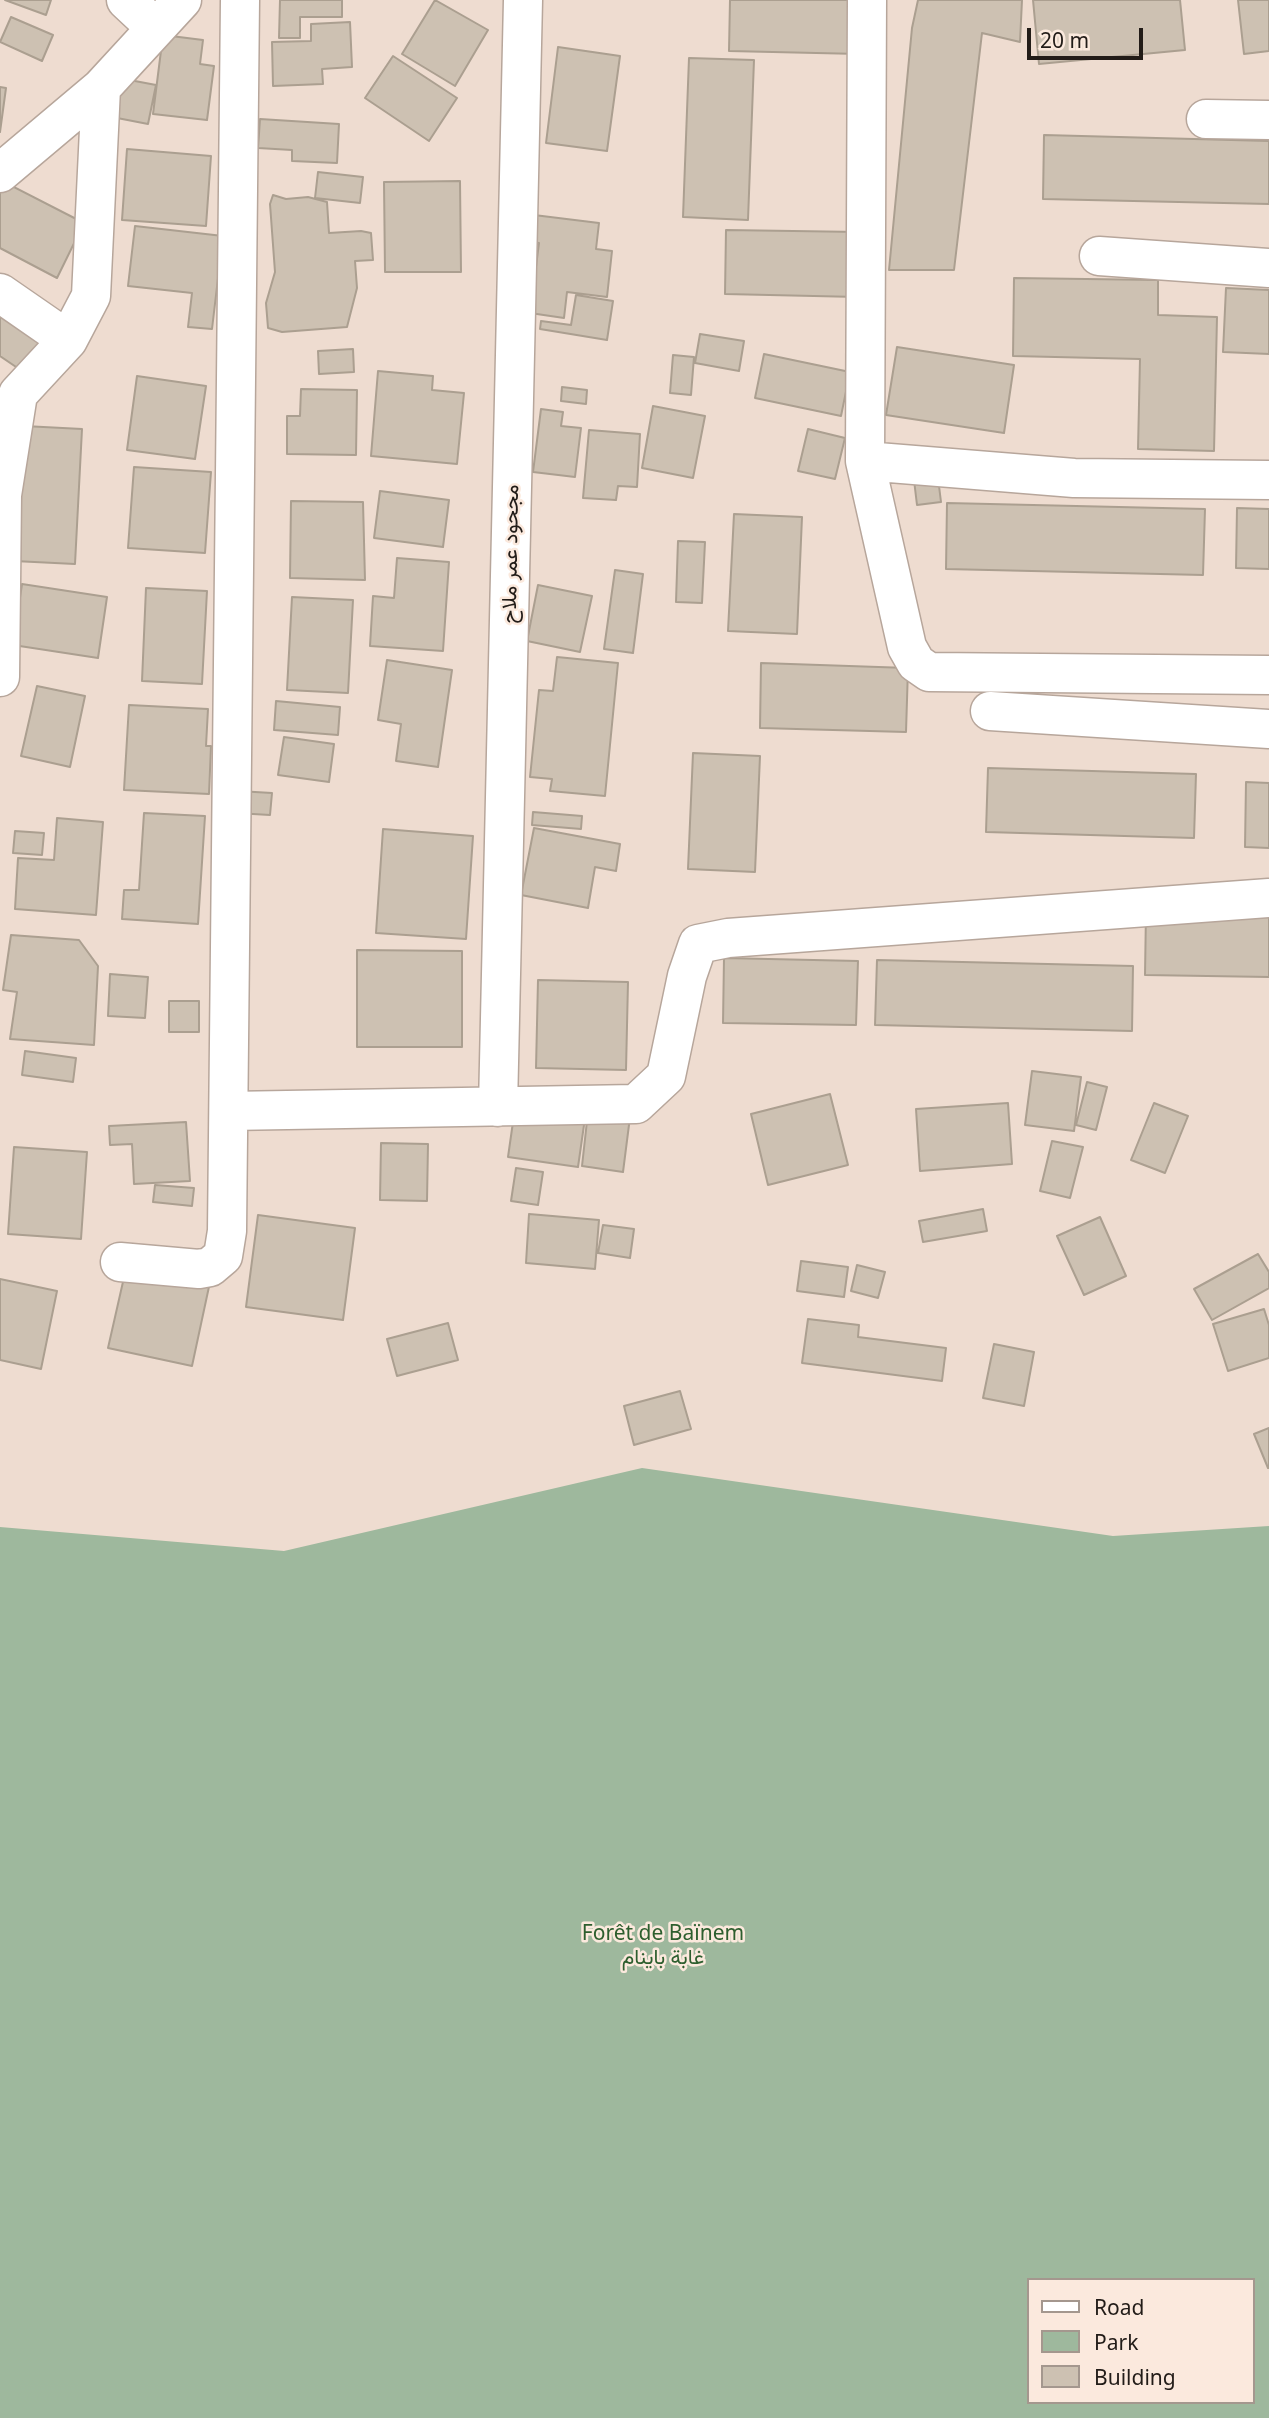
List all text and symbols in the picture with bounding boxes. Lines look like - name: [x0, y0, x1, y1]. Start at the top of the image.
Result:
- scale bar: [1031, 14, 1146, 58]
- text: 20 m: [1040, 26, 1089, 54]
- street label: مجحود عمر ملاح: [497, 484, 525, 624]
- park label: Forêt de Baïnem غابة باينام: [582, 1921, 744, 1971]
- legend: [1028, 2278, 1255, 2404]
- text: Road: [1094, 2293, 1144, 2321]
- text: Park: [1094, 2328, 1138, 2356]
- text: Building: [1094, 2363, 1176, 2391]

